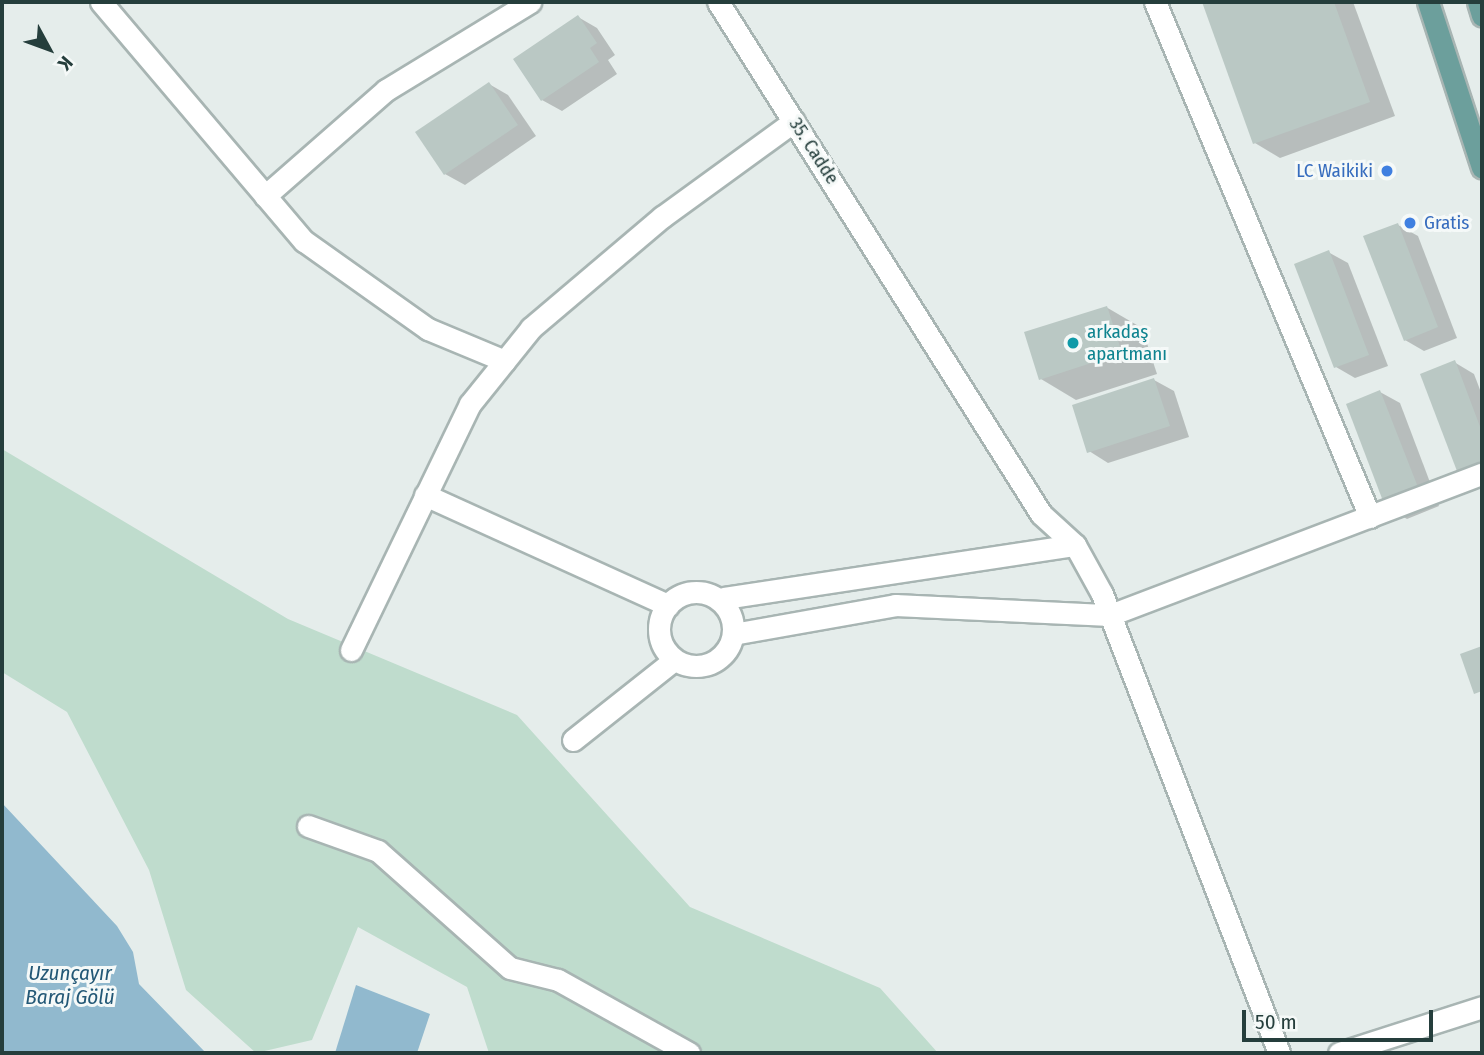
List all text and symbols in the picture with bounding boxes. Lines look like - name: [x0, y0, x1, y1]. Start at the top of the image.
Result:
- north arrow: [14, 14, 84, 84]
- text: K: [53, 51, 78, 75]
- street label: 35. Cadde: [784, 114, 844, 188]
- place label: LC Waikiki: [1296, 160, 1373, 182]
- marker: LC Waikiki: [1379, 163, 1395, 179]
- place label: Gratis: [1424, 212, 1469, 234]
- marker: Gratis: [1402, 215, 1418, 231]
- place label: arkadaş apartmanı: [1087, 321, 1167, 365]
- marker: arkadaş apartmanı: [1065, 335, 1081, 351]
- water label: Uzunçayır Baraj Gölü: [25, 960, 115, 1010]
- scale bar: [1246, 996, 1437, 1040]
- text: 50 m: [1255, 1009, 1297, 1035]

